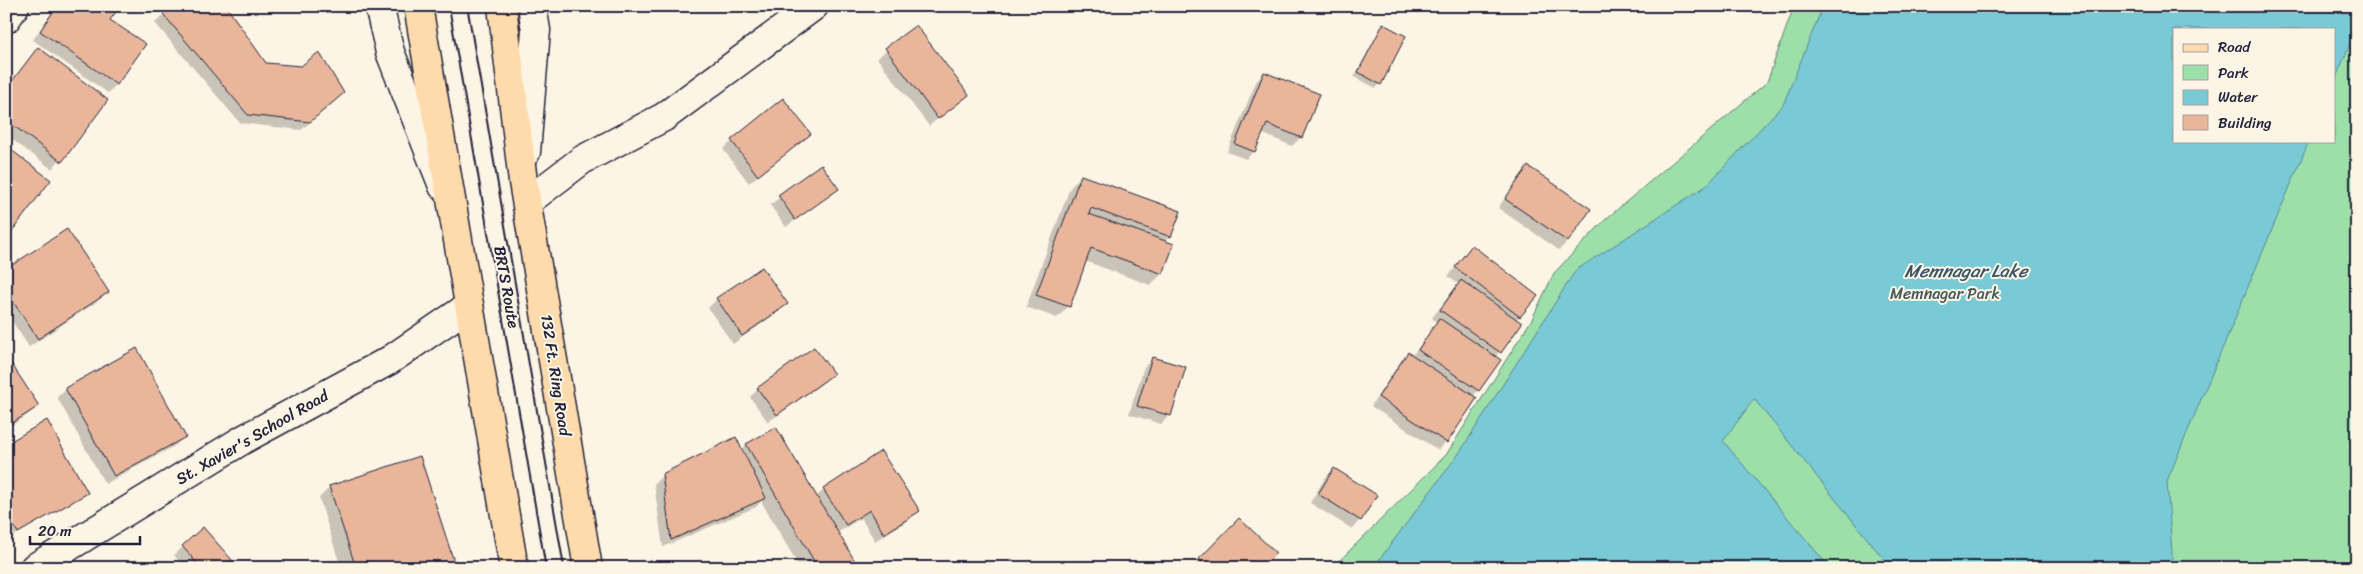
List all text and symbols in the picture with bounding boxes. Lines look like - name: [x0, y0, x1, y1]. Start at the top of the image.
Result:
- legend: [2173, 28, 2336, 142]
- text: Road: [2218, 34, 2251, 60]
- text: Park: [2218, 60, 2249, 86]
- text: Water: [2218, 84, 2258, 110]
- text: Building: [2218, 110, 2272, 136]
- street label: BRTS Route: [486, 244, 529, 331]
- water label: Memnagar Lake: [1905, 255, 2029, 287]
- park label: Memnagar Park: [1890, 279, 2000, 308]
- street label: 132 Ft. Ring Road: [532, 312, 580, 439]
- street label: St. Xavier's School Road: [170, 381, 335, 493]
- scale bar: [30, 514, 140, 546]
- text: 20 m: [38, 518, 72, 544]

